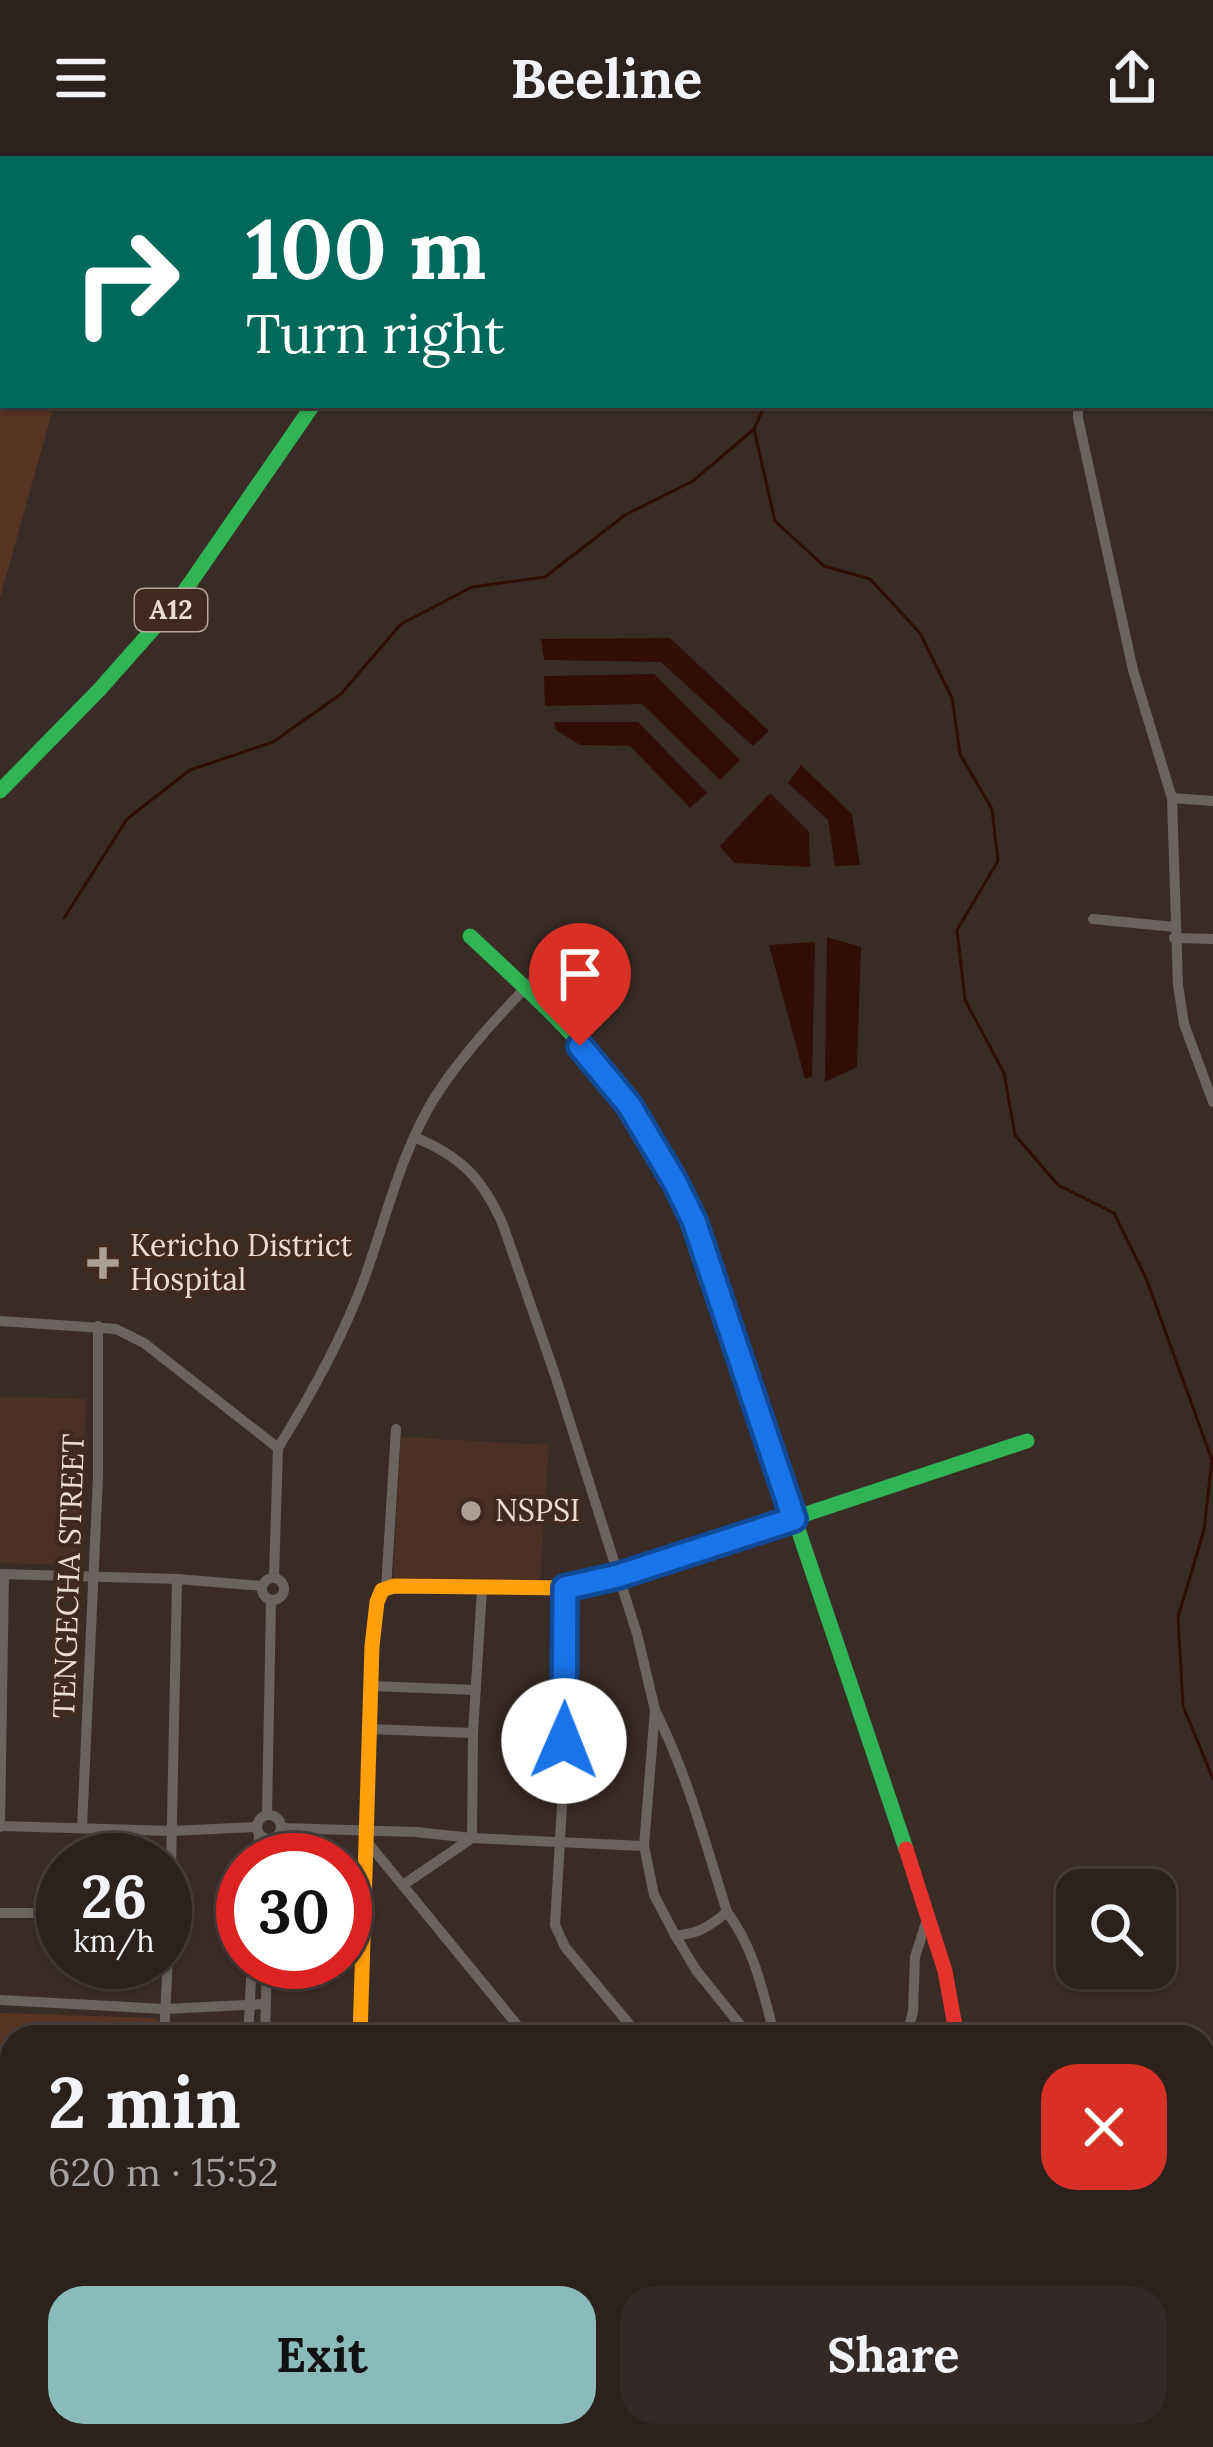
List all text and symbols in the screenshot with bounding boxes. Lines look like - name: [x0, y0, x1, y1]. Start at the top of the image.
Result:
- text: Beeline: [511, 44, 702, 113]
- icon: menu: [48, 45, 114, 111]
- icon: share: [1099, 45, 1165, 111]
- text: 100 m: [246, 194, 486, 302]
- icon: right: [48, 204, 204, 360]
- text: Turn right: [246, 299, 505, 368]
- road number: A12: [135, 589, 207, 631]
- pin: [529, 923, 631, 1046]
- icon: arrive: [547, 941, 613, 1007]
- place label: Kericho District Hospital: [130, 1226, 353, 1298]
- marker: Kericho District Hospital: [87, 1247, 119, 1279]
- street label: TENGECHA STREET: [44, 1433, 92, 1719]
- place label: NSPSI: [495, 1491, 580, 1529]
- marker: NSPSI: [458, 1498, 484, 1524]
- position arrow: [501, 1678, 627, 1804]
- speed limit sign: 30: [216, 1833, 372, 1989]
- text: 26: [81, 1858, 147, 1934]
- map controls: [1056, 1869, 1176, 1989]
- button: search: [1056, 1869, 1176, 1989]
- text: km/h: [73, 1922, 155, 1960]
- text: 2 min: [48, 2056, 241, 2148]
- button: close: [1041, 2064, 1167, 2190]
- text: 620 m · 15:52: [48, 2147, 279, 2197]
- button: Exit: [48, 2286, 596, 2424]
- button: Share: [620, 2286, 1167, 2424]

